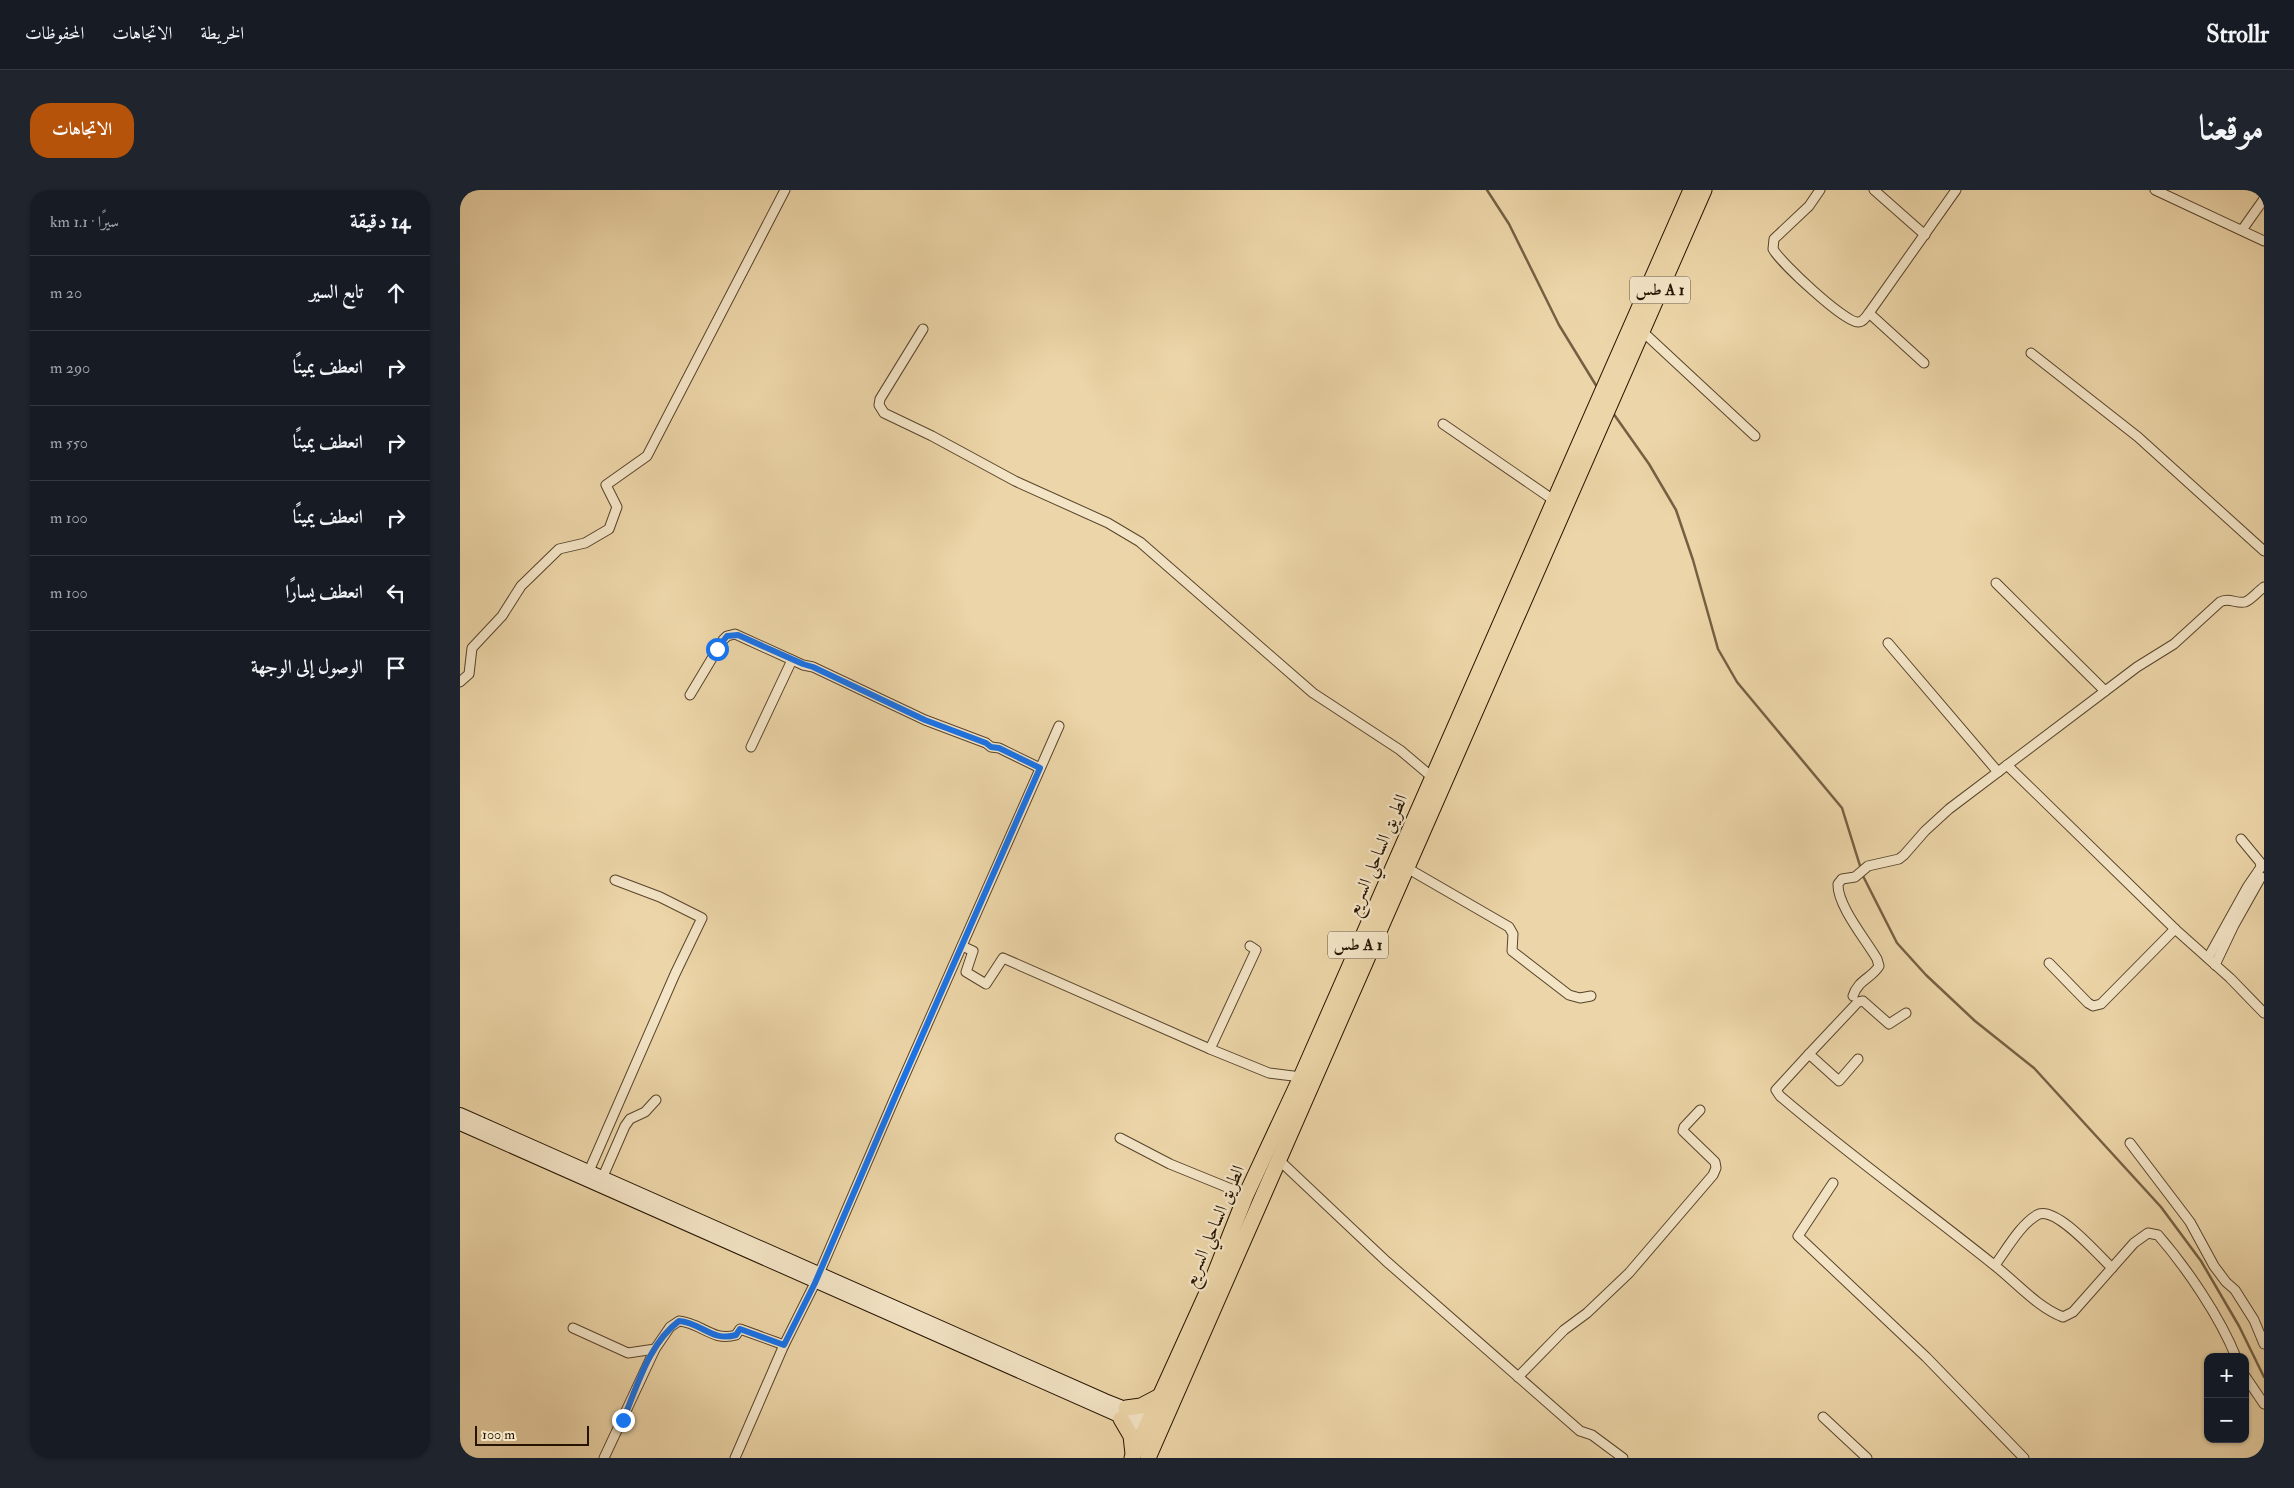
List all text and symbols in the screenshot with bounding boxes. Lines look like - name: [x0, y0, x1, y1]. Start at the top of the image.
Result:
- text: Strollr: [2206, 19, 2269, 50]
- text: المحفوظات: [25, 22, 84, 45]
- text: الاتجاهات: [112, 22, 172, 45]
- text: الخريطة: [200, 22, 244, 45]
- button: الاتجاهات: [30, 103, 134, 158]
- text: موقعنا: [2199, 106, 2264, 150]
- text: 14 دقيقة: [350, 208, 410, 235]
- text: سيرًا · 1.1 km: [50, 212, 119, 232]
- road number: طس A 1: [1630, 276, 1690, 304]
- icon: ahead: [382, 279, 410, 307]
- text: تابع السير: [309, 280, 363, 304]
- text: 20 m: [50, 283, 82, 303]
- icon: right: [382, 354, 410, 382]
- text: انعطف يمينًا: [293, 355, 363, 379]
- text: 290 m: [50, 358, 90, 378]
- icon: right: [382, 429, 410, 457]
- text: انعطف يمينًا: [293, 430, 363, 454]
- text: 550 m: [50, 433, 88, 453]
- icon: right: [382, 504, 410, 532]
- text: انعطف يمينًا: [293, 505, 363, 529]
- text: 100 m: [50, 508, 88, 528]
- icon: left: [382, 579, 410, 607]
- text: انعطف يسارًا: [285, 580, 363, 604]
- text: 100 m: [50, 583, 88, 603]
- route start: [706, 638, 729, 661]
- icon: arrive: [382, 654, 410, 682]
- text: الوصول إلى الوجهة: [251, 655, 363, 679]
- street label: الطريق الساحلي السريع: [1341, 791, 1418, 921]
- road number: طس A 1: [1328, 932, 1388, 958]
- street label: الطريق الساحلي السريع: [1178, 1162, 1255, 1292]
- map controls: [2204, 1353, 2249, 1443]
- button: +: [2204, 1353, 2249, 1398]
- button: −: [2204, 1398, 2249, 1443]
- route end: [612, 1409, 635, 1432]
- scale bar: [475, 1423, 589, 1446]
- text: 100 m: [482, 1426, 515, 1443]

